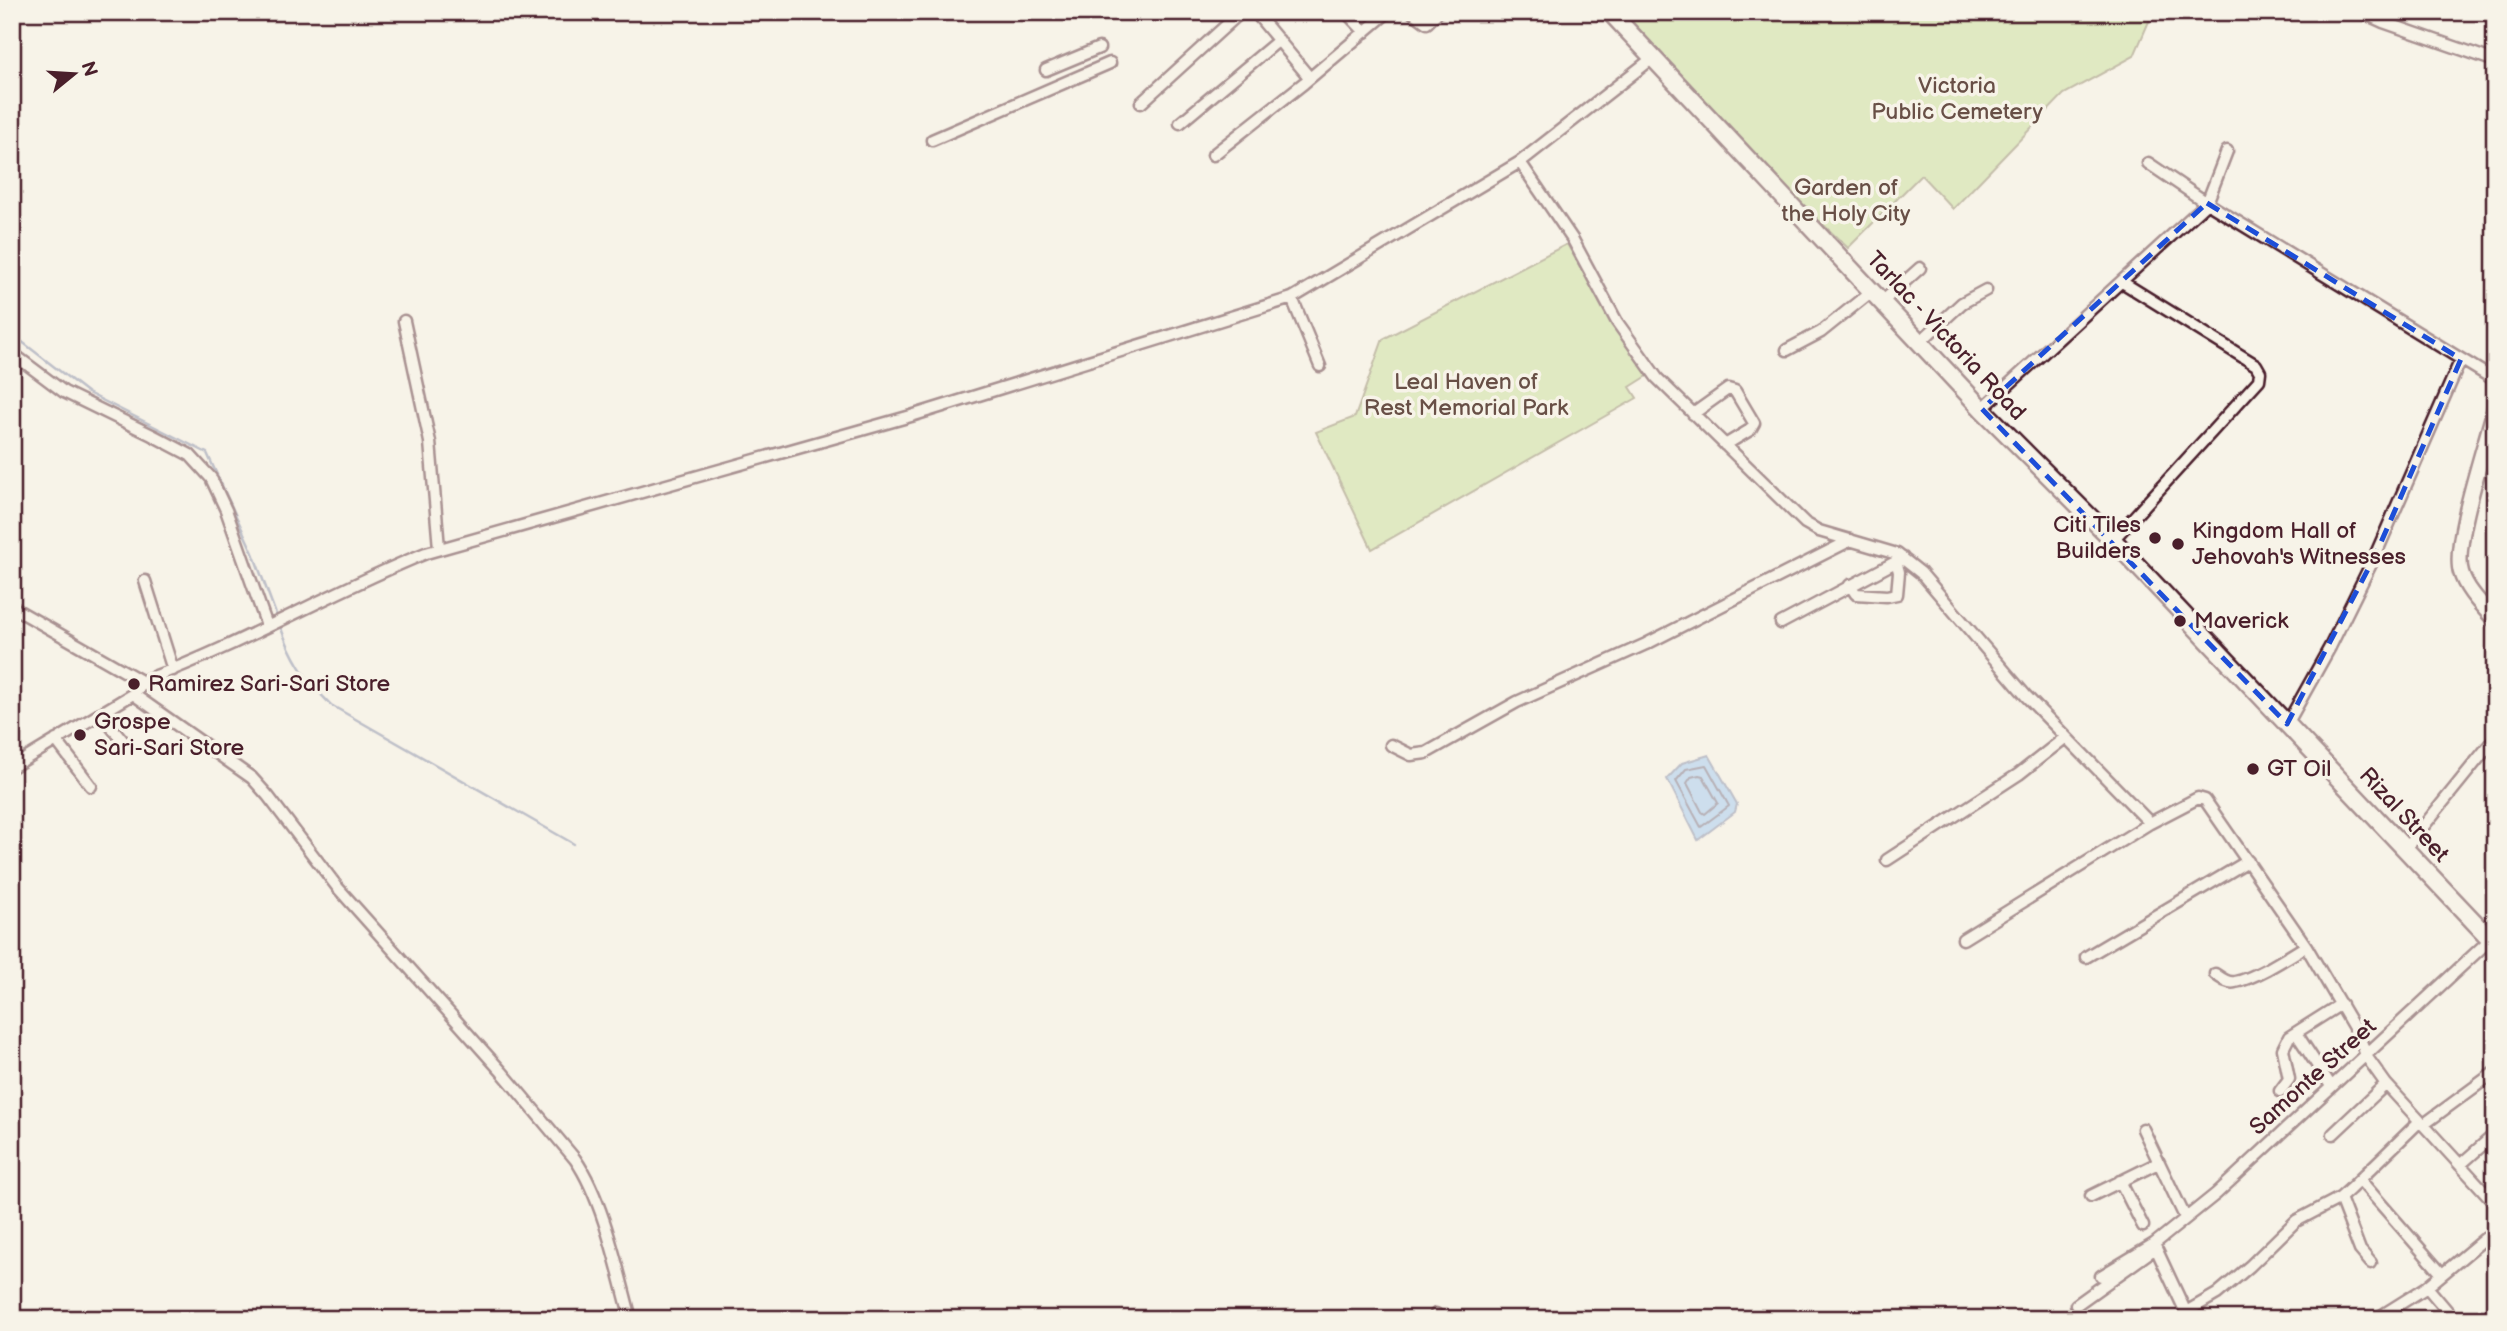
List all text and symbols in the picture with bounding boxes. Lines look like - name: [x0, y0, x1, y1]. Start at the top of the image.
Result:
- north arrow: [38, 38, 108, 108]
- text: N: [76, 59, 102, 80]
- park label: Victoria Public Cemetery: [1871, 72, 2043, 126]
- park label: Garden of the Holy City: [1782, 174, 1911, 228]
- street label: Tarlac - Victoria Road: [1860, 246, 2032, 426]
- park label: Leal Haven of Rest Memorial Park: [1364, 368, 1569, 422]
- place label: Citi Tiles Builders: [2053, 511, 2141, 565]
- place label: Kingdom Hall of Jehovah's Witnesses: [2192, 517, 2406, 571]
- marker: Citi Tiles Builders: [2147, 530, 2163, 546]
- marker: Kingdom Hall of Jehovah's Witnesses: [2170, 536, 2186, 552]
- place label: Maverick: [2194, 607, 2289, 635]
- marker: Maverick: [2172, 613, 2188, 629]
- place label: Ramirez Sari-Sari Store: [148, 670, 390, 698]
- marker: Ramirez Sari-Sari Store: [126, 676, 142, 692]
- place label: Grospe Sari-Sari Store: [94, 708, 244, 762]
- marker: Grospe Sari-Sari Store: [72, 727, 88, 743]
- place label: GT Oil: [2267, 755, 2331, 783]
- marker: GT Oil: [2245, 761, 2261, 777]
- street label: Rizal Street: [2353, 762, 2455, 868]
- street label: Samonte Street: [2244, 1013, 2382, 1141]

